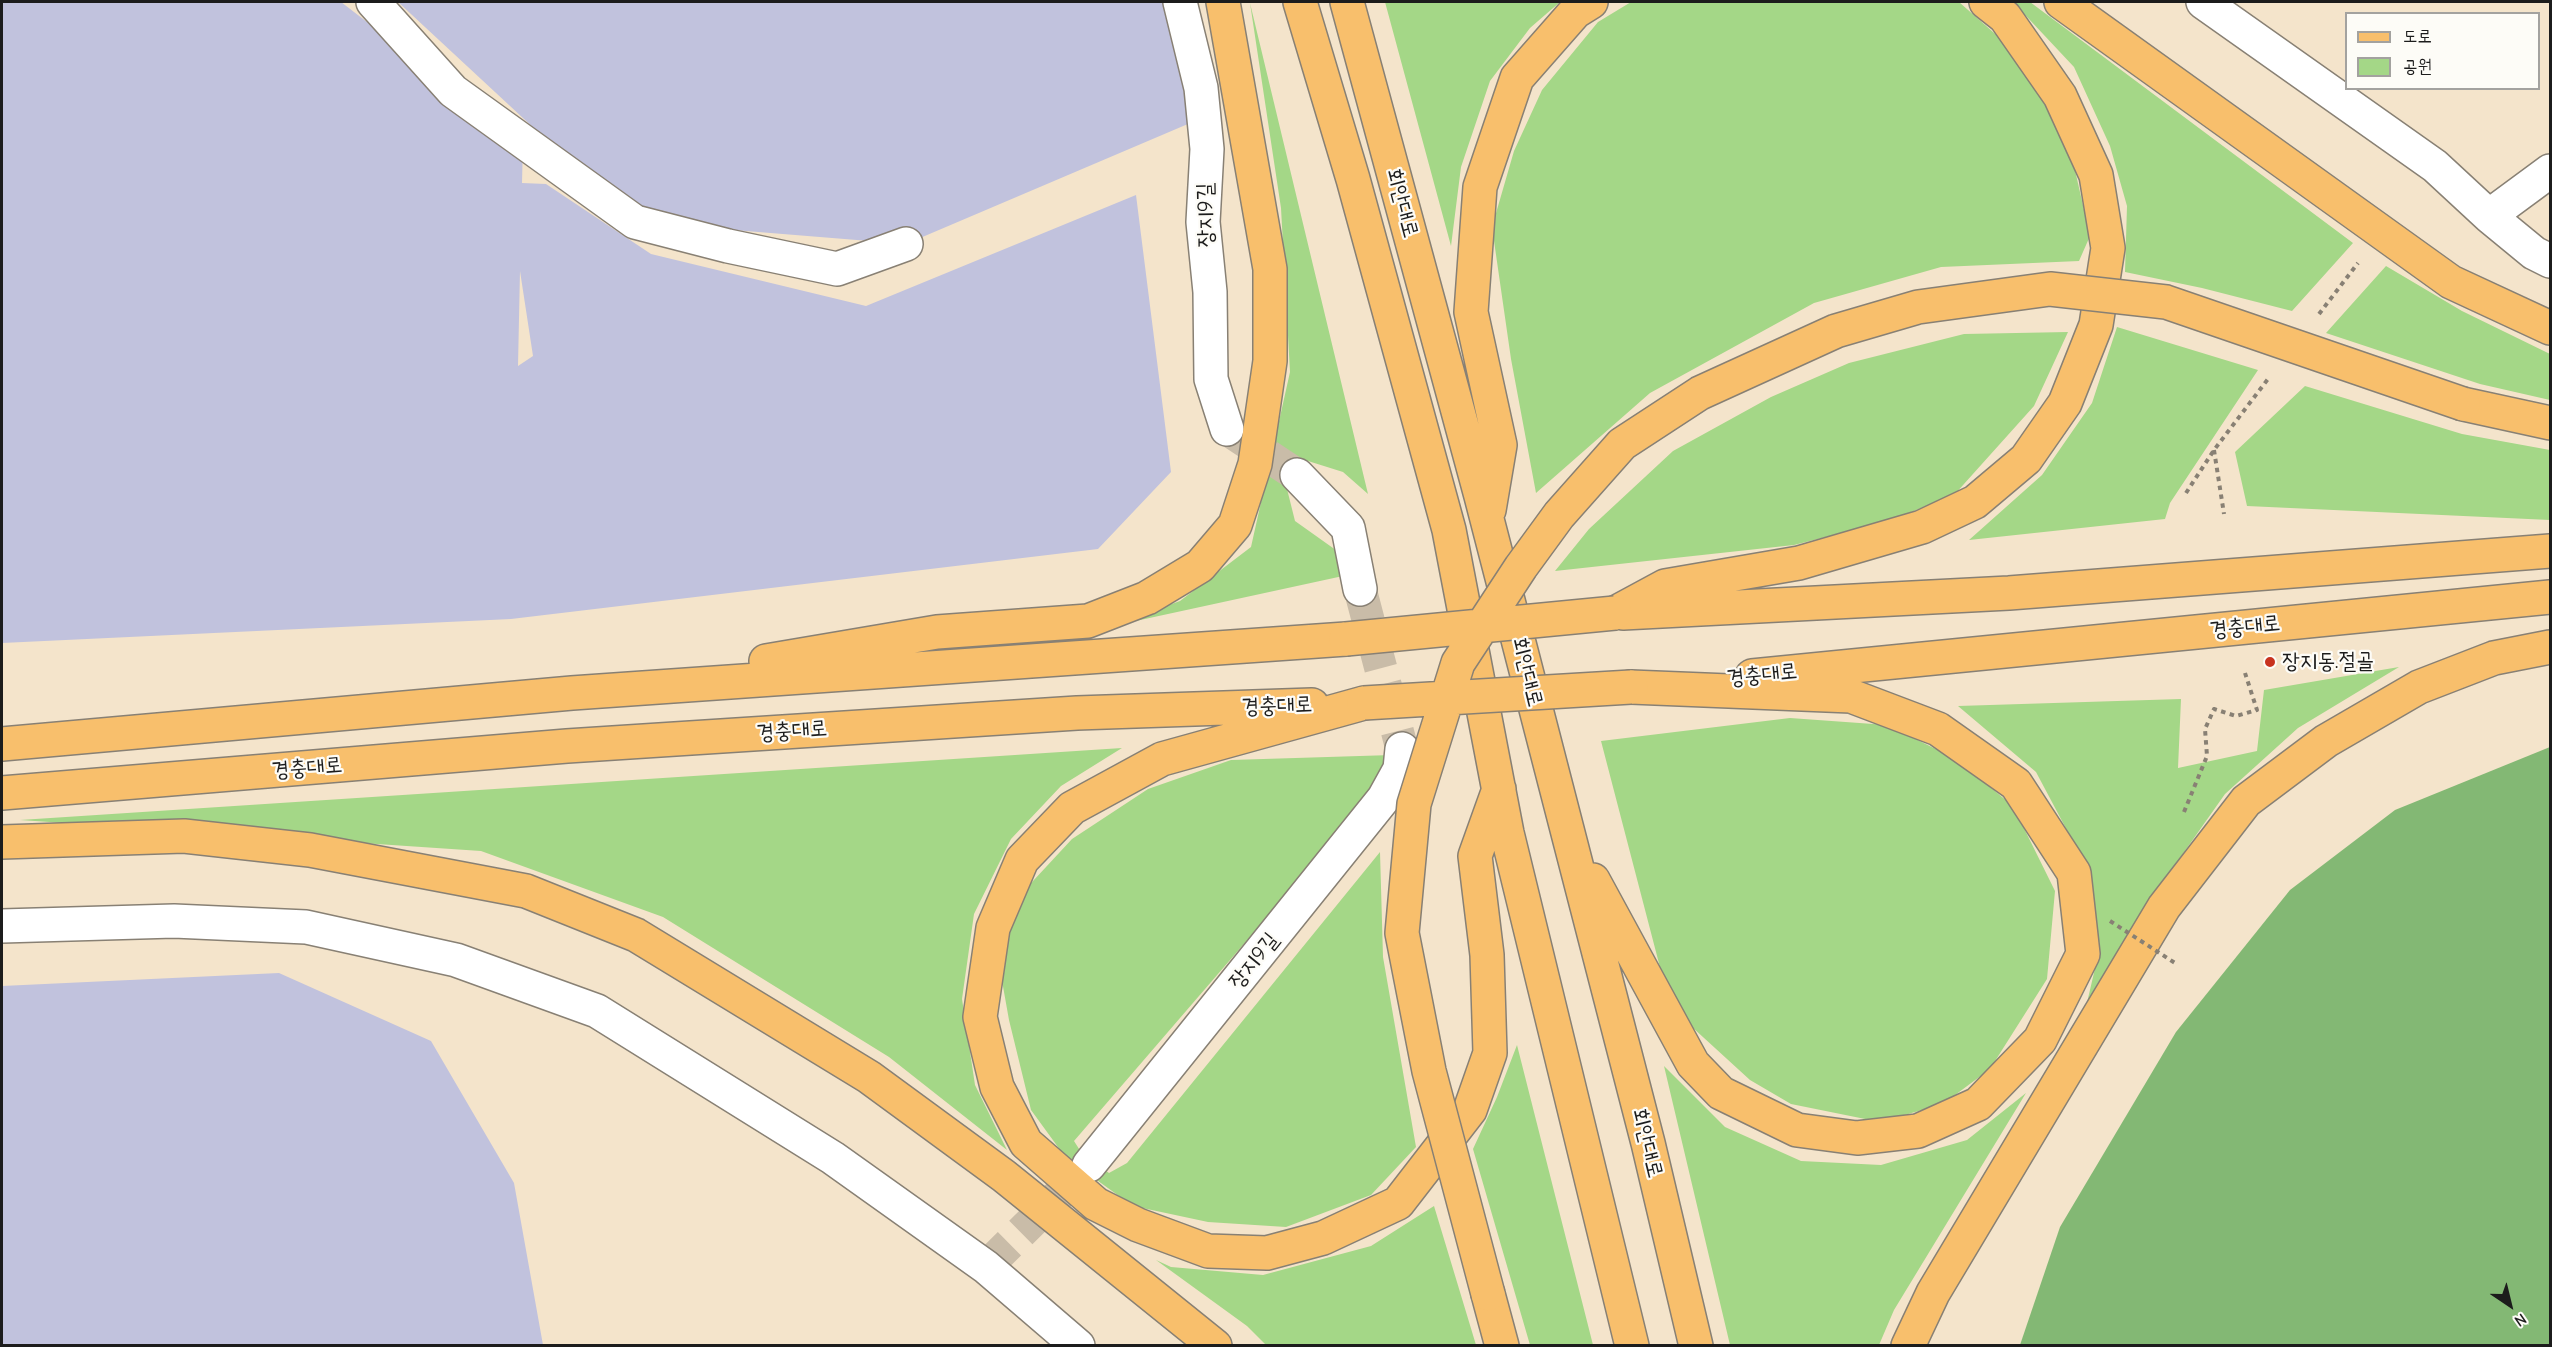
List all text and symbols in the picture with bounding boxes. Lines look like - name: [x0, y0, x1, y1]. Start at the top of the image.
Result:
- legend: [2345, 12, 2540, 90]
- text: 도로: [2403, 26, 2432, 47]
- text: 공원: [2403, 56, 2432, 77]
- street label: 회안대로: [1380, 165, 1424, 241]
- street label: 장지9길: [1192, 182, 1220, 248]
- street label: 경충대로: [2208, 610, 2282, 644]
- street label: 회안대로: [1506, 634, 1548, 710]
- place label: 장지동.절골: [2282, 649, 2374, 675]
- marker: 장지동.절골: [2263, 655, 2277, 669]
- street label: 경충대로: [1725, 658, 1799, 692]
- street label: 경충대로: [1241, 692, 1313, 720]
- street label: 경충대로: [756, 715, 828, 747]
- street label: 경충대로: [271, 752, 343, 784]
- street label: 장지9길: [1223, 928, 1285, 994]
- street label: 회안대로: [1626, 1105, 1668, 1181]
- north arrow: [2480, 1275, 2540, 1335]
- text: N: [2511, 1309, 2530, 1330]

